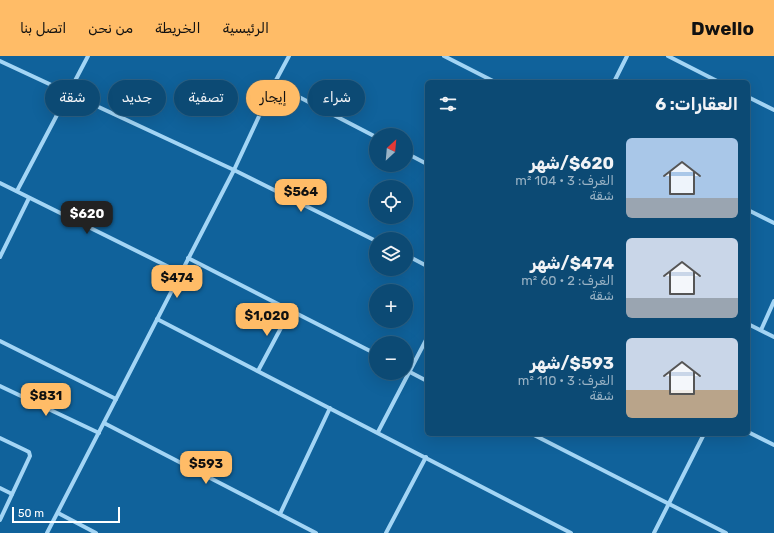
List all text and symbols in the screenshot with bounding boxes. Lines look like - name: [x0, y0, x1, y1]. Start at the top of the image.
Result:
- text: Dwello: [691, 17, 754, 40]
- text: اتصل بنا: [20, 20, 66, 37]
- text: من نحن: [88, 20, 133, 37]
- text: الخريطة: [155, 20, 200, 37]
- text: الرئيسية: [222, 20, 269, 37]
- chip: شقة: [45, 80, 100, 116]
- chip: جديد: [108, 80, 166, 116]
- chip: تصفية: [174, 80, 238, 116]
- chip: إيجار: [246, 80, 300, 116]
- chip: شراء: [308, 80, 365, 116]
- icon: filters: [437, 93, 459, 115]
- text: العقارات: 6: [655, 94, 738, 114]
- north arrow: [369, 128, 413, 172]
- map controls: [369, 128, 413, 380]
- text: $620/شهر: [529, 153, 614, 173]
- icon: home: [658, 154, 706, 202]
- text: الغرف: 3 · 104 m²: [515, 173, 614, 188]
- pin: $564: [277, 179, 325, 213]
- button: locate: [369, 180, 413, 224]
- text: $564: [284, 184, 318, 199]
- text: شقة: [589, 188, 614, 203]
- pin: $620: [63, 201, 111, 235]
- text: $620: [70, 206, 104, 221]
- button: layers: [369, 232, 413, 276]
- text: $474/شهر: [530, 253, 614, 273]
- icon: home: [658, 254, 706, 302]
- pin: $474: [153, 265, 201, 299]
- text: $474: [160, 270, 194, 285]
- text: الغرف: 2 · 60 m²: [521, 273, 614, 288]
- button: +: [369, 284, 413, 328]
- text: شقة: [589, 288, 614, 303]
- pin: $1,020: [234, 303, 300, 337]
- text: $1,020: [245, 308, 289, 323]
- button: −: [369, 336, 413, 380]
- text: $593/شهر: [530, 353, 614, 373]
- icon: home: [658, 354, 706, 402]
- text: الغرف: 3 · 110 m²: [518, 373, 614, 388]
- pin: $831: [22, 383, 70, 417]
- text: $831: [30, 388, 62, 403]
- text: شقة: [589, 388, 614, 403]
- pin: $593: [182, 451, 230, 485]
- text: $593: [189, 456, 223, 471]
- scale bar: [12, 505, 120, 524]
- text: 50 m: [18, 507, 44, 520]

